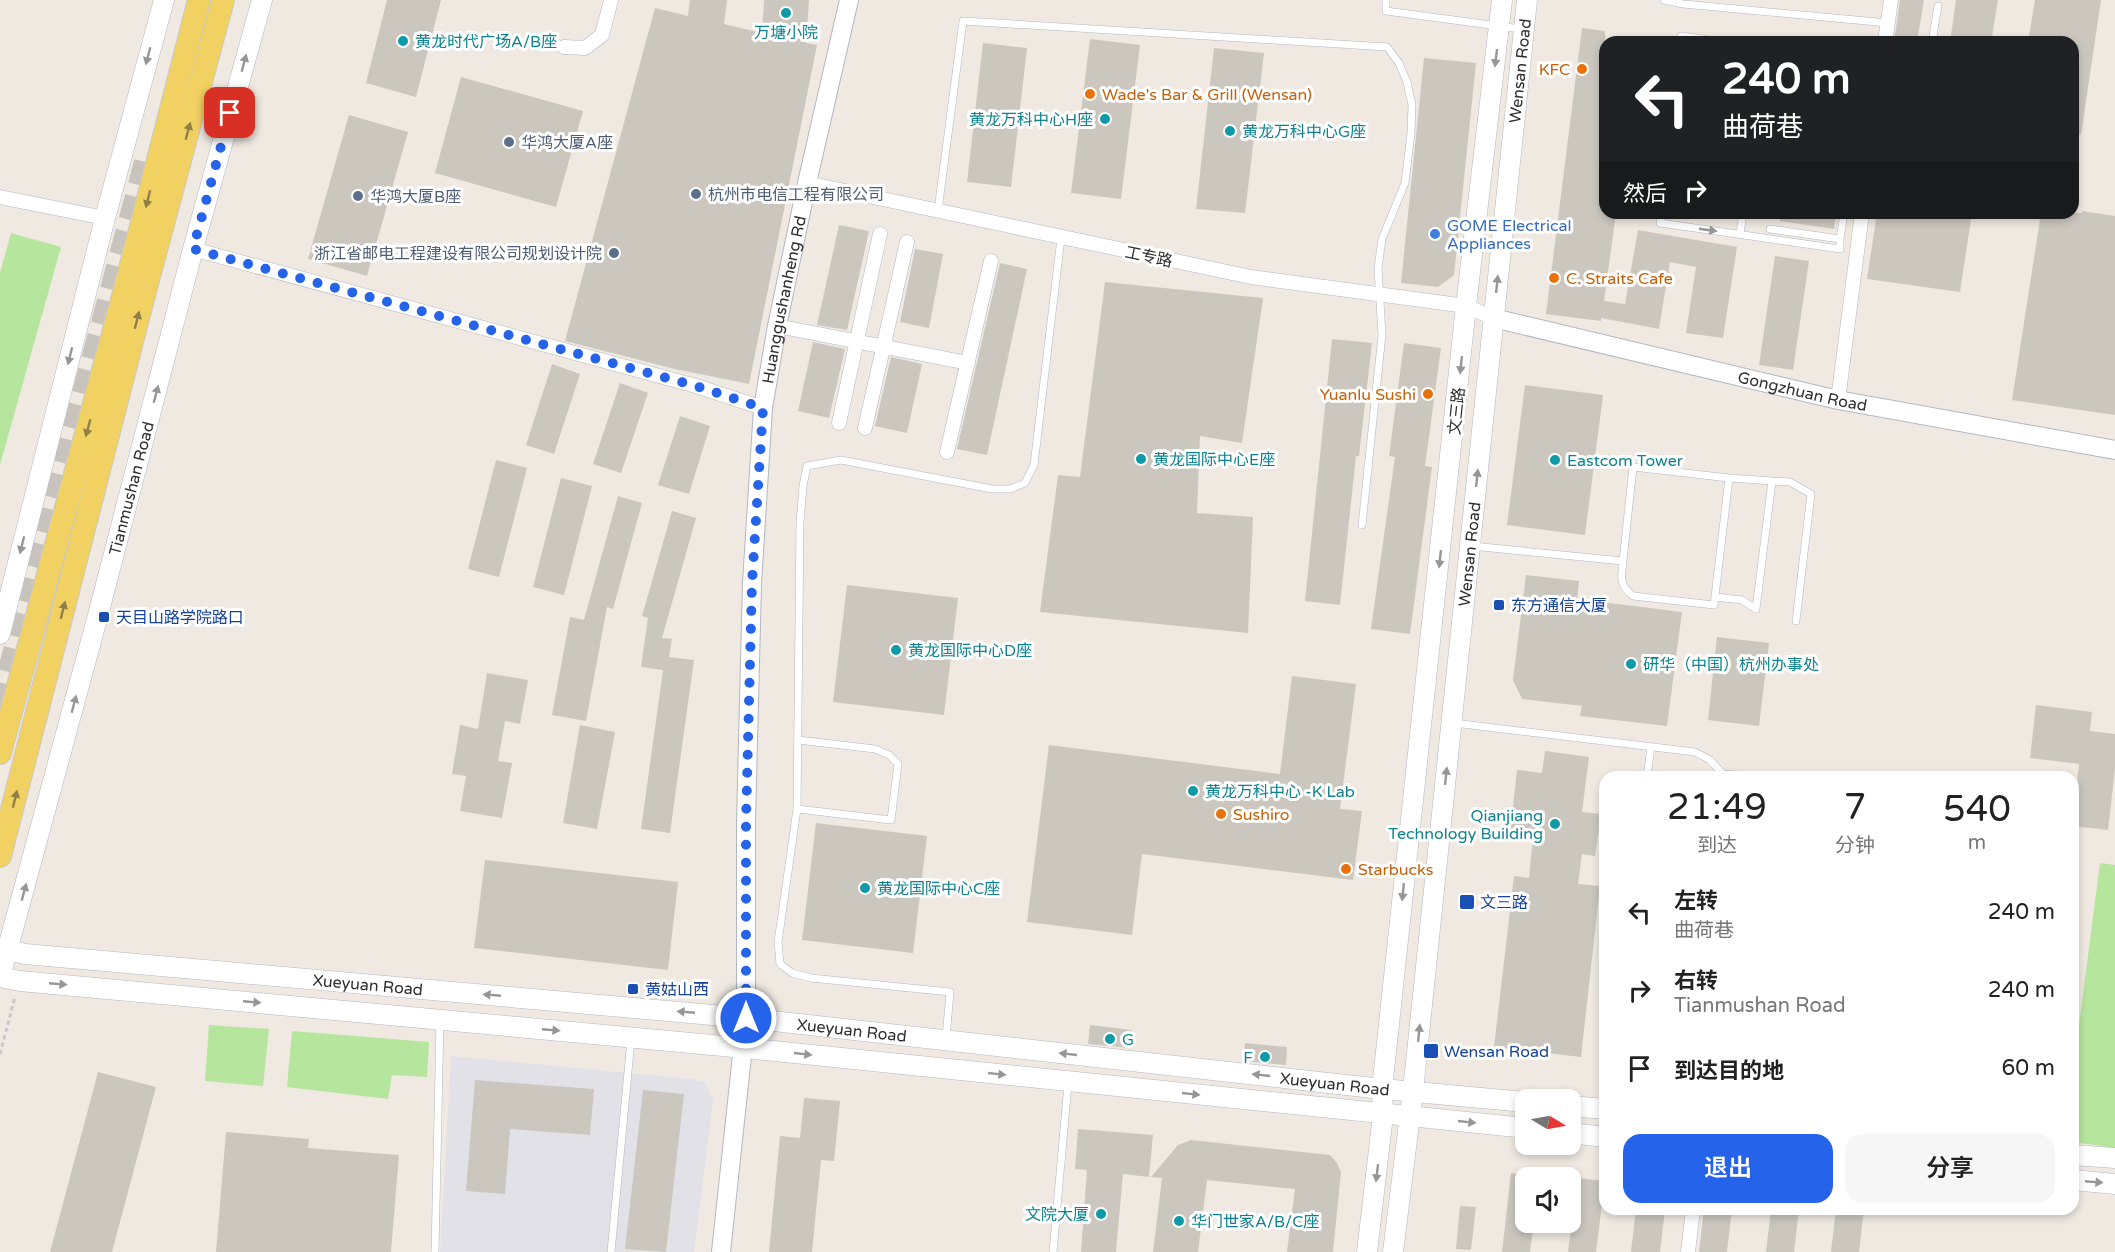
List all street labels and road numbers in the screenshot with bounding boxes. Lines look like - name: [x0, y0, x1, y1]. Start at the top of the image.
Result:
- street label: Wensan Road: [1505, 18, 1536, 124]
- street label: Huanggushanheng Rd: [758, 214, 811, 385]
- street label: 工专路: [1123, 242, 1174, 272]
- street label: Gongzhuan Road: [1735, 367, 1869, 416]
- street label: 文三路: [1445, 386, 1469, 436]
- street label: Tianmushan Road: [105, 420, 159, 557]
- street label: Wensan Road: [1455, 501, 1485, 608]
- street label: Xueyuan Road: [312, 971, 424, 1000]
- street label: Xueyuan Road: [796, 1015, 908, 1047]
- street label: Xueyuan Road: [1279, 1069, 1391, 1101]

